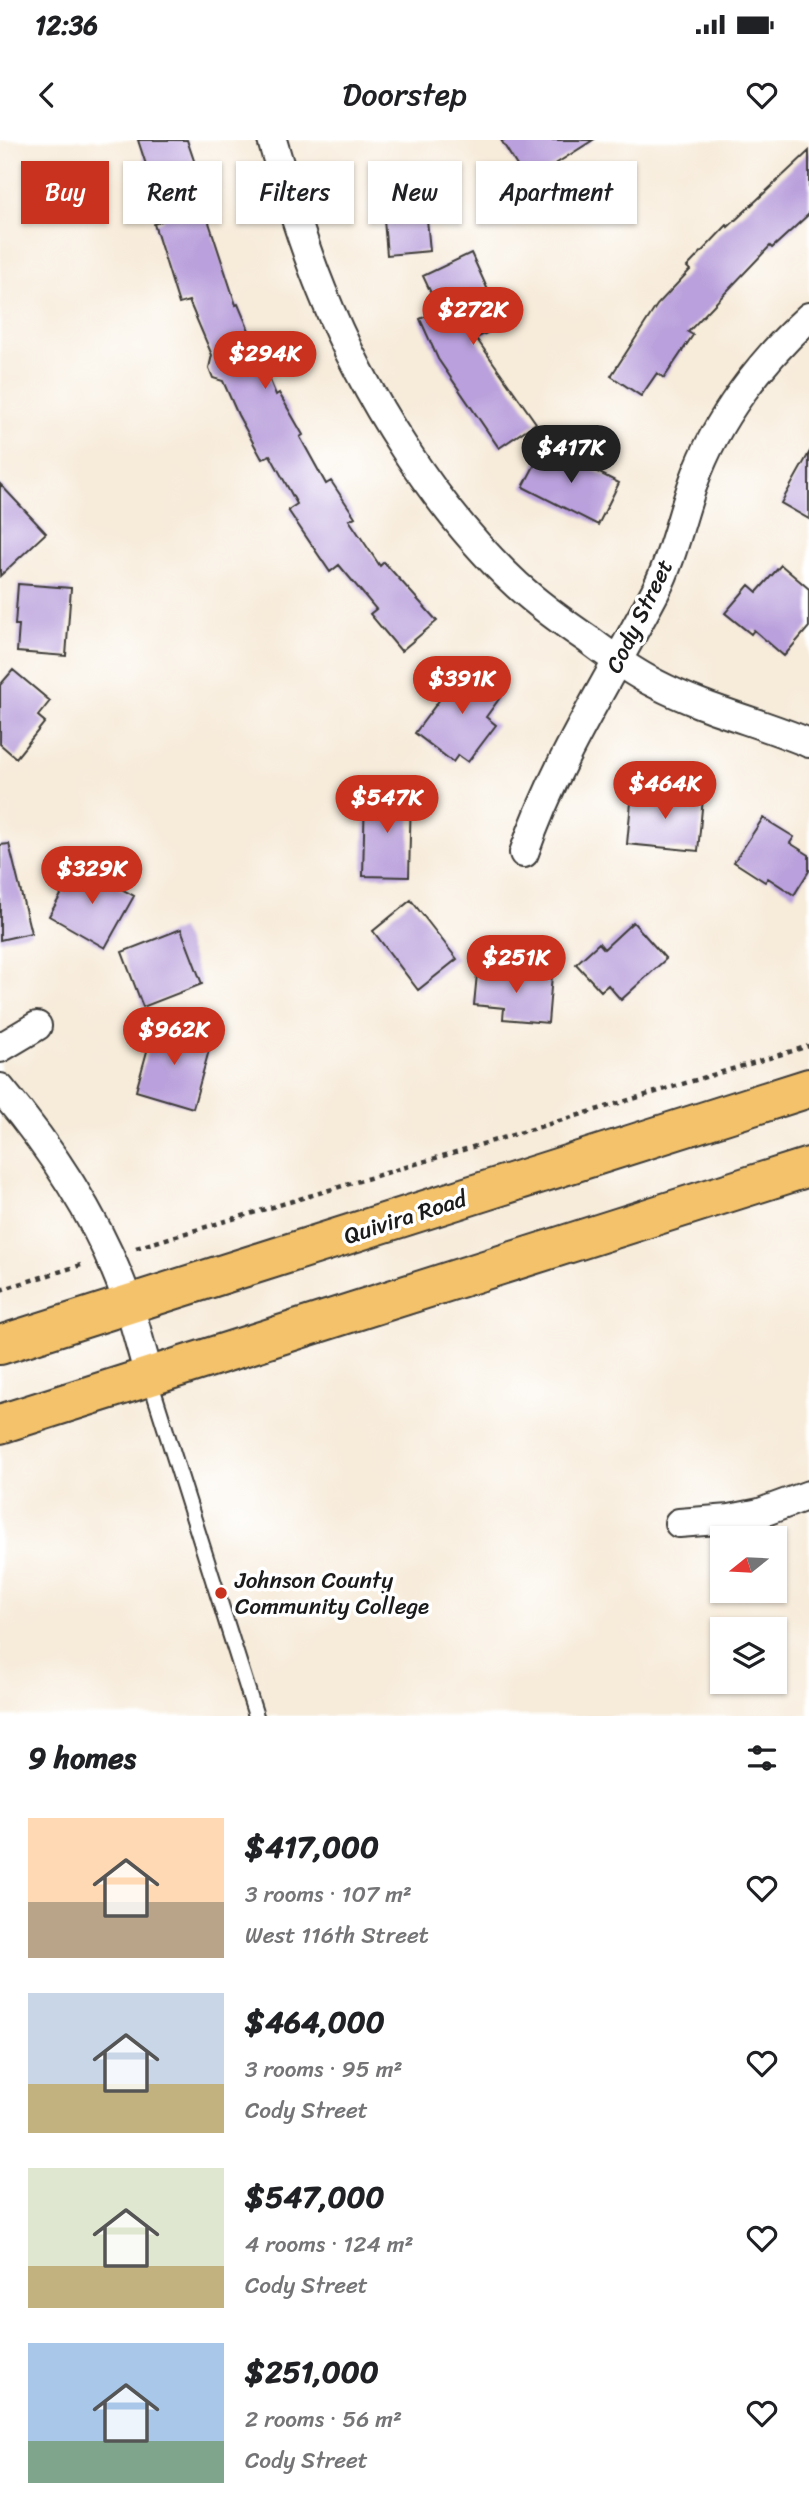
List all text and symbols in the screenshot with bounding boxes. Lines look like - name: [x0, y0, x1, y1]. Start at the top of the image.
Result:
- text: 12:36: [35, 2, 98, 48]
- text: Doorstep: [342, 66, 467, 123]
- icon: back: [28, 76, 66, 114]
- icon: heart: [743, 76, 781, 114]
- chip: Buy: [21, 161, 109, 224]
- chip: Rent: [123, 161, 222, 224]
- chip: Filters: [236, 161, 354, 224]
- chip: New: [368, 161, 462, 224]
- chip: Apartment: [476, 161, 637, 224]
- pin: $272K: [424, 288, 522, 347]
- text: $272K: [438, 289, 508, 330]
- pin: $294K: [216, 331, 314, 391]
- text: $294K: [229, 333, 301, 374]
- pin: $417K: [522, 426, 620, 485]
- text: $417K: [538, 427, 604, 468]
- street label: Cody Street: [594, 552, 685, 680]
- pin: $391K: [413, 656, 511, 716]
- text: $391K: [429, 658, 495, 699]
- pin: $464K: [616, 762, 714, 821]
- text: $464K: [629, 763, 701, 804]
- pin: $547K: [338, 776, 436, 835]
- text: $547K: [351, 777, 423, 818]
- pin: $329K: [43, 846, 141, 906]
- text: $329K: [57, 848, 127, 889]
- pin: $251K: [467, 936, 565, 995]
- text: $251K: [483, 937, 549, 978]
- pin: $962K: [125, 1007, 223, 1067]
- text: $962K: [139, 1009, 209, 1050]
- street label: Quivira Road: [338, 1178, 474, 1257]
- north arrow: [710, 1526, 788, 1603]
- map controls: [710, 1526, 787, 1694]
- place label: Johnson County Community College: [234, 1560, 429, 1627]
- marker: Johnson County Community College: [213, 1585, 229, 1601]
- button: layers: [710, 1617, 787, 1694]
- text: 9 homes: [28, 1731, 136, 1785]
- icon: filters: [743, 1739, 781, 1777]
- text: $417,000: [245, 1820, 379, 1874]
- icon: home: [84, 1846, 168, 1930]
- icon: heart: [743, 1869, 781, 1907]
- text: 3 rooms · 107 m²: [245, 1874, 412, 1915]
- text: West 116th Street: [245, 1915, 429, 1956]
- text: $464,000: [245, 1995, 385, 2049]
- icon: home: [84, 2021, 168, 2105]
- icon: heart: [743, 2044, 781, 2082]
- text: 3 rooms · 95 m²: [245, 2049, 402, 2090]
- text: Cody Street: [245, 2090, 368, 2131]
- text: $547,000: [245, 2170, 384, 2224]
- icon: home: [84, 2196, 168, 2280]
- icon: heart: [743, 2219, 781, 2257]
- text: 4 rooms · 124 m²: [245, 2224, 414, 2265]
- text: Cody Street: [245, 2265, 368, 2306]
- text: $251,000: [245, 2345, 379, 2399]
- icon: home: [84, 2371, 168, 2455]
- icon: heart: [743, 2394, 781, 2432]
- text: 2 rooms · 56 m²: [245, 2399, 402, 2440]
- text: Cody Street: [245, 2440, 368, 2481]

